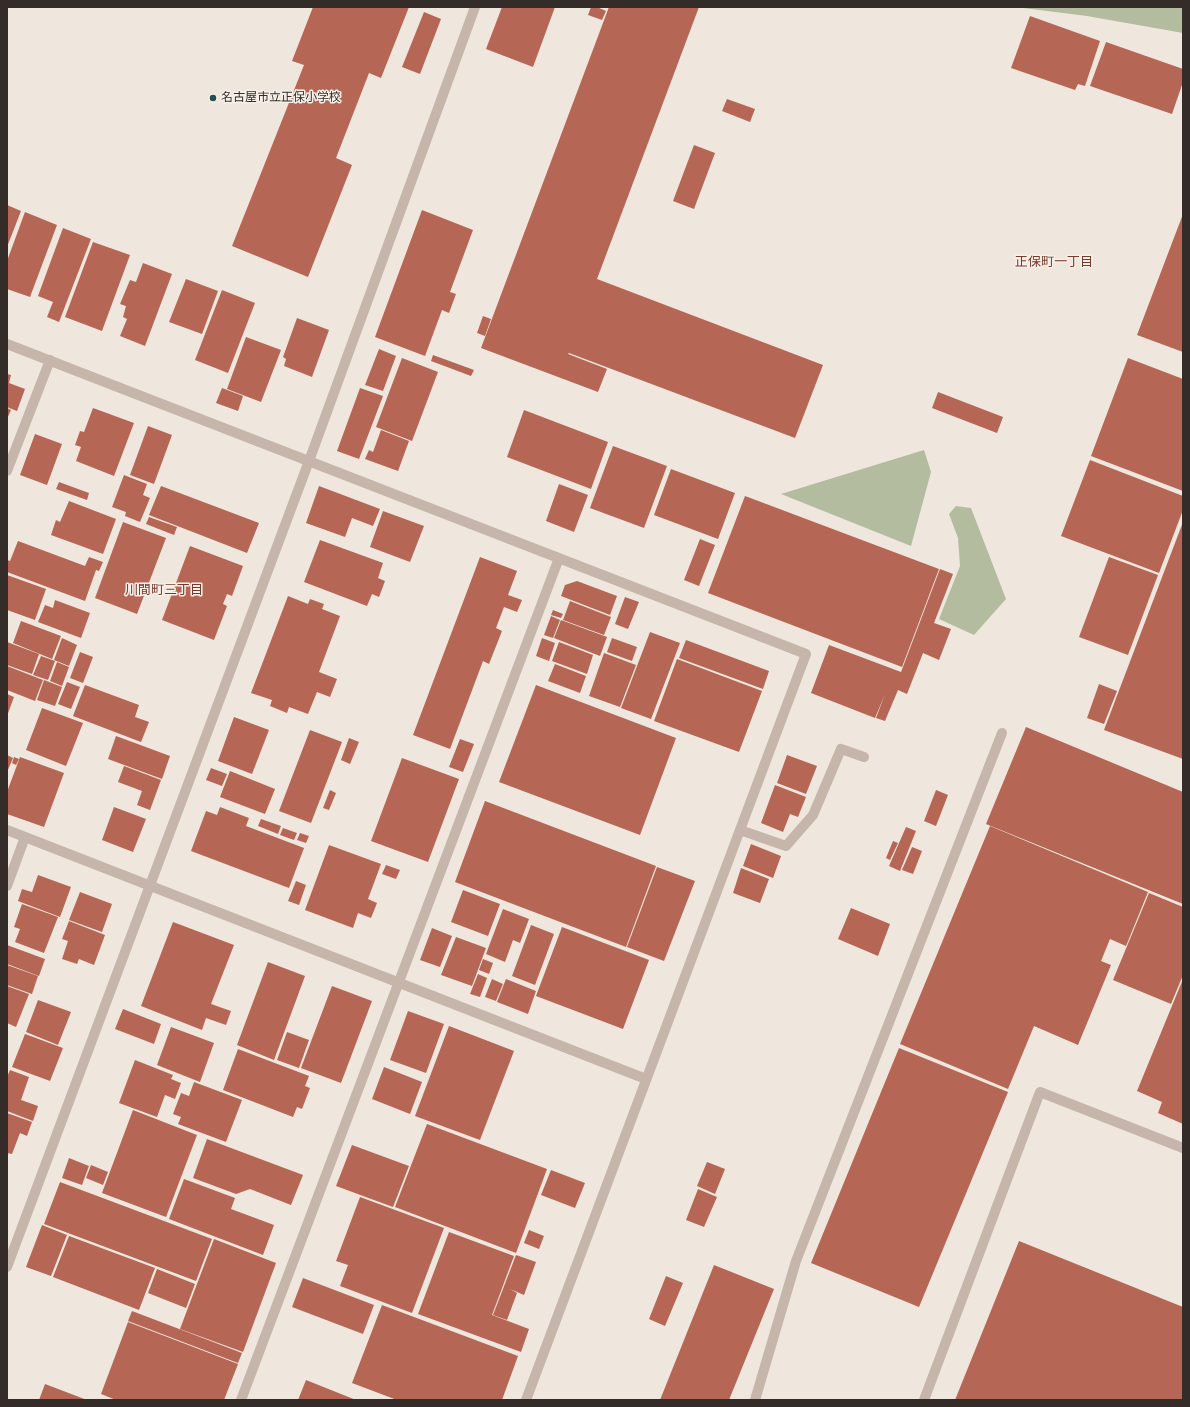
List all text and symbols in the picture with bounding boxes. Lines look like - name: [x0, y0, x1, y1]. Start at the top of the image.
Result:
- place label: 名古屋市立正保小学校: [221, 91, 341, 105]
- marker: 名古屋市立正保小学校: [208, 93, 218, 103]
- district label: 正保町一丁目: [1015, 255, 1093, 271]
- district label: 川間町三丁目: [125, 583, 203, 599]

